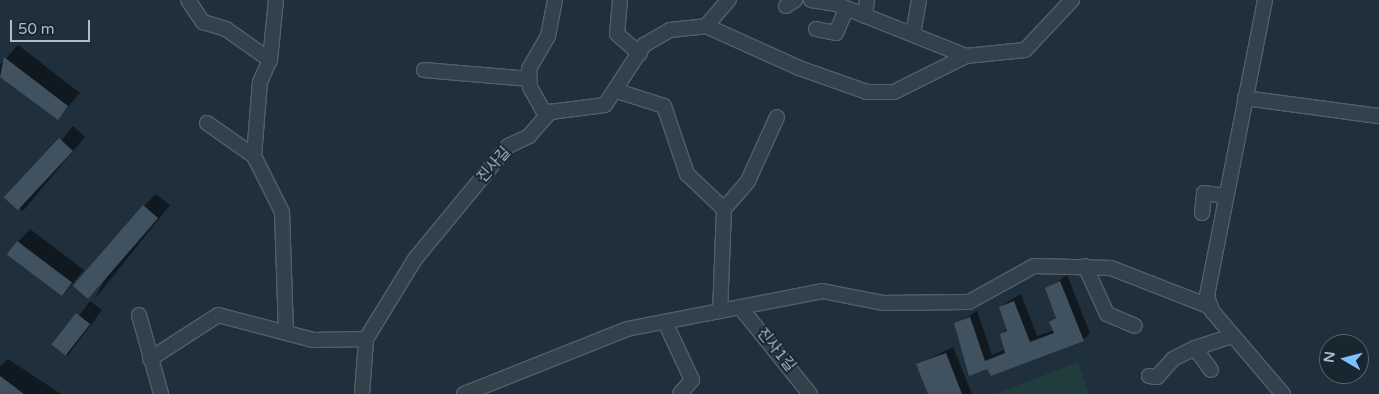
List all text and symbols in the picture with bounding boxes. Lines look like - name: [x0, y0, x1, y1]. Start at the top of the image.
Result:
- scale bar: [12, 10, 92, 42]
- text: 50 m: [18, 20, 55, 38]
- street label: 진사길: [473, 144, 515, 186]
- street label: 진사1길: [753, 325, 799, 375]
- north arrow: [1319, 334, 1369, 384]
- text: N: [1320, 350, 1339, 364]

